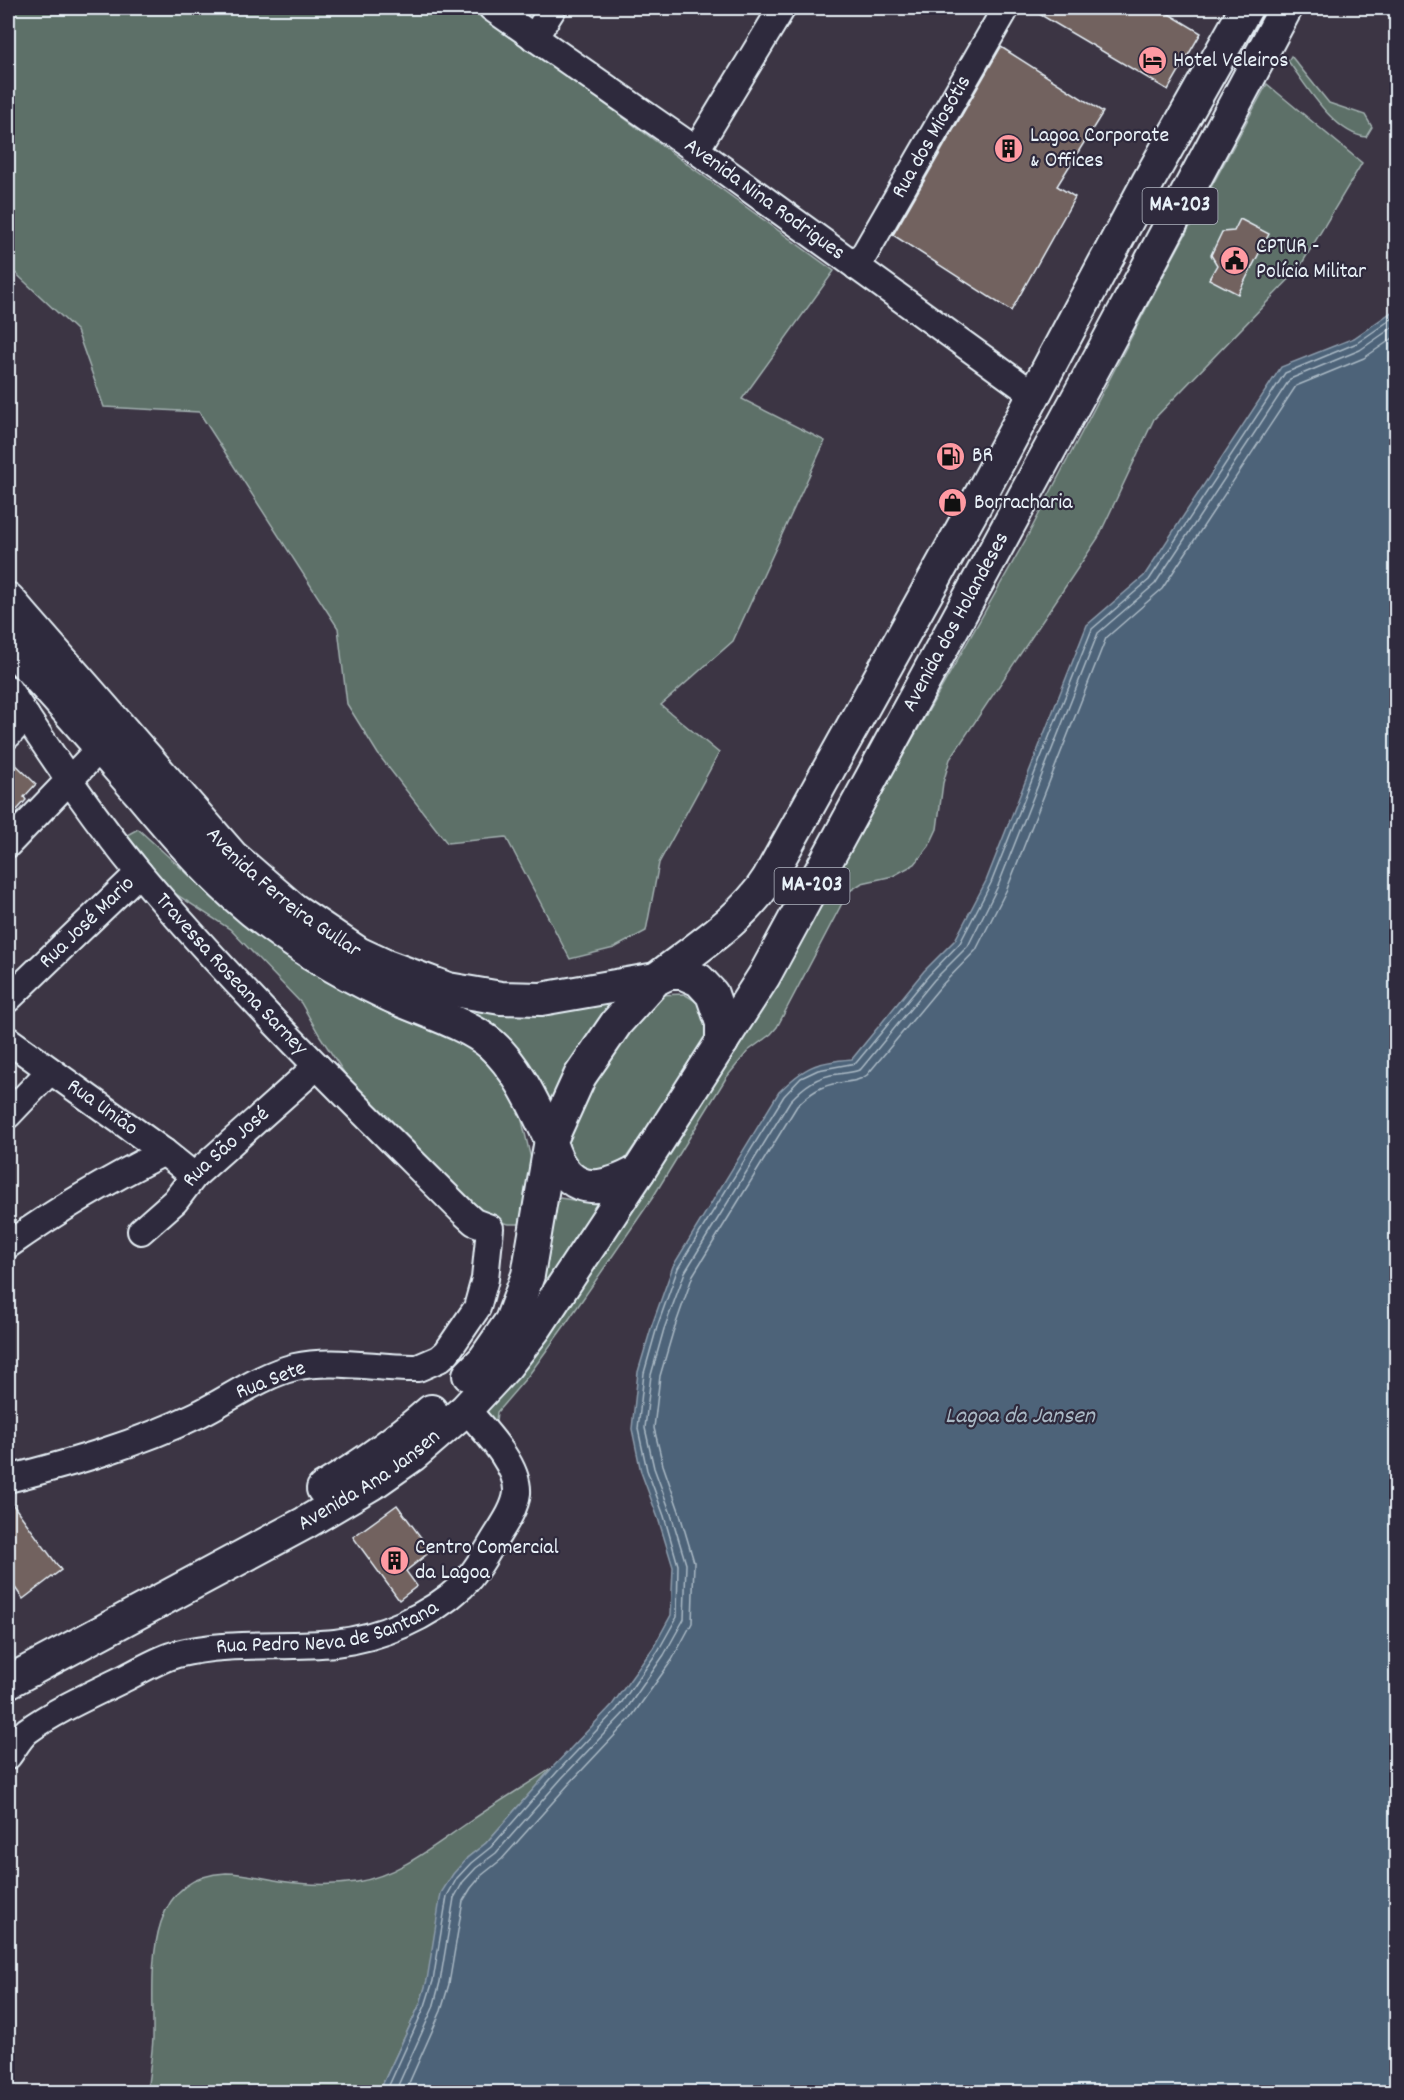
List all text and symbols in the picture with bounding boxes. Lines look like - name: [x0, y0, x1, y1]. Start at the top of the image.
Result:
- hotel icon: Hotel Veleiros: [1136, 45, 1168, 77]
- place label: Hotel Veleiros: [1173, 46, 1289, 77]
- street label: Rua dos Miosótis: [884, 70, 979, 204]
- place label: Lagoa Corporate & Offices: [1030, 121, 1169, 177]
- street label: Avenida Nina Rodrigues: [678, 131, 851, 269]
- building icon: Lagoa Corporate & Offices: [993, 133, 1025, 165]
- road number: MA-203: [1142, 188, 1218, 224]
- place label: CPTUR - Polícia Militar: [1256, 232, 1367, 288]
- public building icon: CPTUR - Polícia Militar: [1219, 244, 1251, 276]
- fuel station icon: BR: [935, 440, 967, 472]
- place label: BR: [972, 441, 993, 472]
- shop icon: Borracharia: [937, 487, 969, 519]
- place label: Borracharia: [974, 488, 1073, 519]
- street label: Avenida dos Holandeses: [895, 527, 1017, 717]
- street label: Avenida Ferreira Gullar: [198, 820, 368, 967]
- road number: MA-203: [774, 868, 850, 904]
- street label: Rua José Mario: [32, 869, 142, 976]
- street label: Travessa Roseana Sarney: [147, 886, 315, 1064]
- street label: Rua União: [60, 1071, 144, 1144]
- street label: Rua São José: [175, 1100, 277, 1194]
- street label: Rua Sete: [231, 1353, 311, 1409]
- water label: Lagoa da Jansen: [945, 1400, 1096, 1434]
- street label: Avenida Ana Jansen: [292, 1422, 448, 1539]
- place label: Centro Comercial da Lagoa: [415, 1533, 559, 1589]
- building icon: Centro Comercial da Lagoa: [378, 1545, 410, 1577]
- street label: Rua Pedro Neva de Santana: [215, 1593, 445, 1663]

